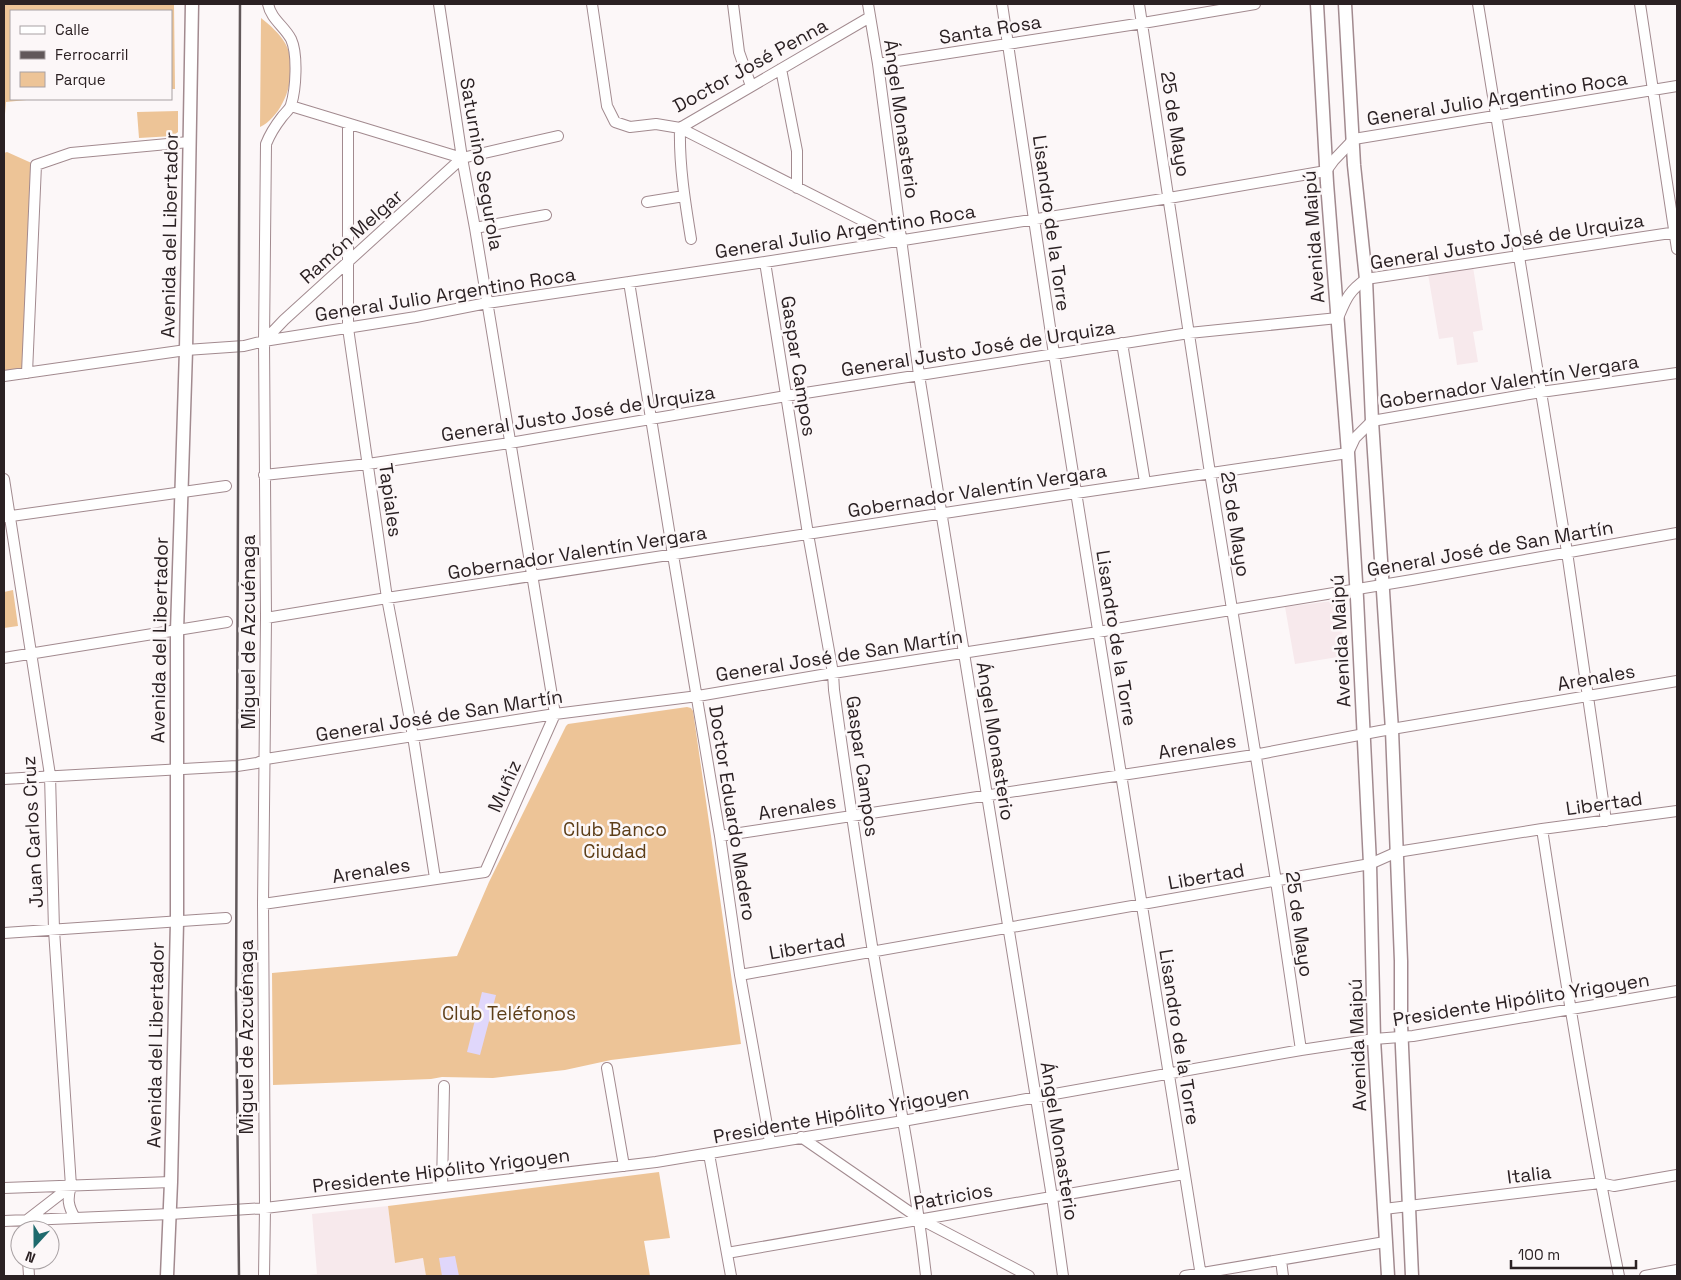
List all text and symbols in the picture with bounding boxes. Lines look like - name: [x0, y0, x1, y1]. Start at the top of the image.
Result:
- street label: Santa Rosa: [937, 9, 1043, 50]
- legend: [10, 10, 172, 100]
- street label: Doctor José Penna: [669, 13, 832, 118]
- text: Calle: [55, 20, 90, 39]
- street label: Ángel Monasterio: [878, 38, 925, 200]
- text: Ferrocarril: [55, 45, 128, 64]
- street label: General Julio Argentino Roca: [1365, 66, 1629, 131]
- street label: 25 de Mayo: [1155, 69, 1196, 179]
- text: Parque: [55, 70, 106, 89]
- street label: Saturnino Segurola: [454, 76, 509, 252]
- street label: Avenida del Libertador: [155, 132, 184, 338]
- street label: Lisandro de la Torre: [1027, 133, 1076, 313]
- street label: Avenida Maipú: [1296, 170, 1331, 304]
- street label: Ramón Melgar: [295, 184, 408, 289]
- street label: General Julio Argentino Roca: [713, 199, 977, 264]
- street label: General Justo José de Urquiza: [1368, 207, 1646, 276]
- street label: General Julio Argentino Roca: [313, 262, 577, 327]
- street label: Gaspar Campos: [775, 294, 822, 438]
- street label: General Justo José de Urquiza: [839, 314, 1117, 383]
- street label: Gobernador Valentín Vergara: [1378, 349, 1640, 414]
- street label: General Justo José de Urquiza: [439, 379, 717, 448]
- street label: Gobernador Valentín Vergara: [846, 458, 1108, 523]
- street label: Tapiales: [373, 462, 408, 539]
- street label: 25 de Mayo: [1215, 469, 1256, 579]
- street label: General José de San Martín: [1365, 515, 1615, 582]
- street label: Gobernador Valentín Vergara: [446, 520, 708, 585]
- street label: Miguel de Azcuénaga: [236, 534, 261, 730]
- street label: Avenida del Libertador: [145, 537, 174, 743]
- street label: Lisandro de la Torre: [1090, 548, 1143, 728]
- street label: Avenida Maipú: [1325, 574, 1356, 708]
- street label: General José de San Martín: [714, 624, 964, 687]
- street label: Arenales: [1555, 658, 1637, 697]
- street label: Ángel Monasterio: [971, 660, 1020, 822]
- street label: General José de San Martín: [314, 684, 564, 747]
- street label: Gaspar Campos: [840, 694, 885, 838]
- street label: Doctor Eduardo Madero: [703, 704, 762, 923]
- street label: Arenales: [1156, 728, 1238, 765]
- street label: Juan Carlos Cruz: [16, 755, 49, 909]
- street label: Muñiz: [482, 756, 527, 816]
- street label: Libertad: [1564, 786, 1644, 821]
- street label: Arenales: [756, 789, 838, 826]
- park label: Club Banco Ciudad: [563, 817, 667, 864]
- street label: Arenales: [330, 852, 412, 889]
- street label: Libertad: [1166, 857, 1246, 896]
- street label: 25 de Mayo: [1280, 870, 1319, 979]
- street label: Libertad: [767, 927, 847, 966]
- street label: Miguel de Azcuénaga: [234, 939, 259, 1135]
- street label: Avenida del Libertador: [141, 942, 170, 1148]
- street label: Lisandro de la Torre: [1153, 947, 1206, 1127]
- street label: Presidente Hipólito Yrigoyen: [1391, 967, 1651, 1032]
- street label: Avenida Maipú: [1343, 978, 1372, 1112]
- park label: Club Teléfonos: [442, 1001, 576, 1026]
- street label: Ángel Monasterio: [1035, 1060, 1084, 1222]
- street label: Presidente Hipólito Yrigoyen: [711, 1080, 971, 1149]
- street label: Presidente Hipólito Yrigoyen: [311, 1142, 571, 1199]
- street label: Italia: [1505, 1159, 1553, 1190]
- street label: Patricios: [912, 1177, 995, 1216]
- north arrow: [10, 1220, 60, 1270]
- scale bar: [1511, 1238, 1636, 1270]
- text: 100 m: [1518, 1245, 1560, 1264]
- text: N: [23, 1247, 38, 1267]

